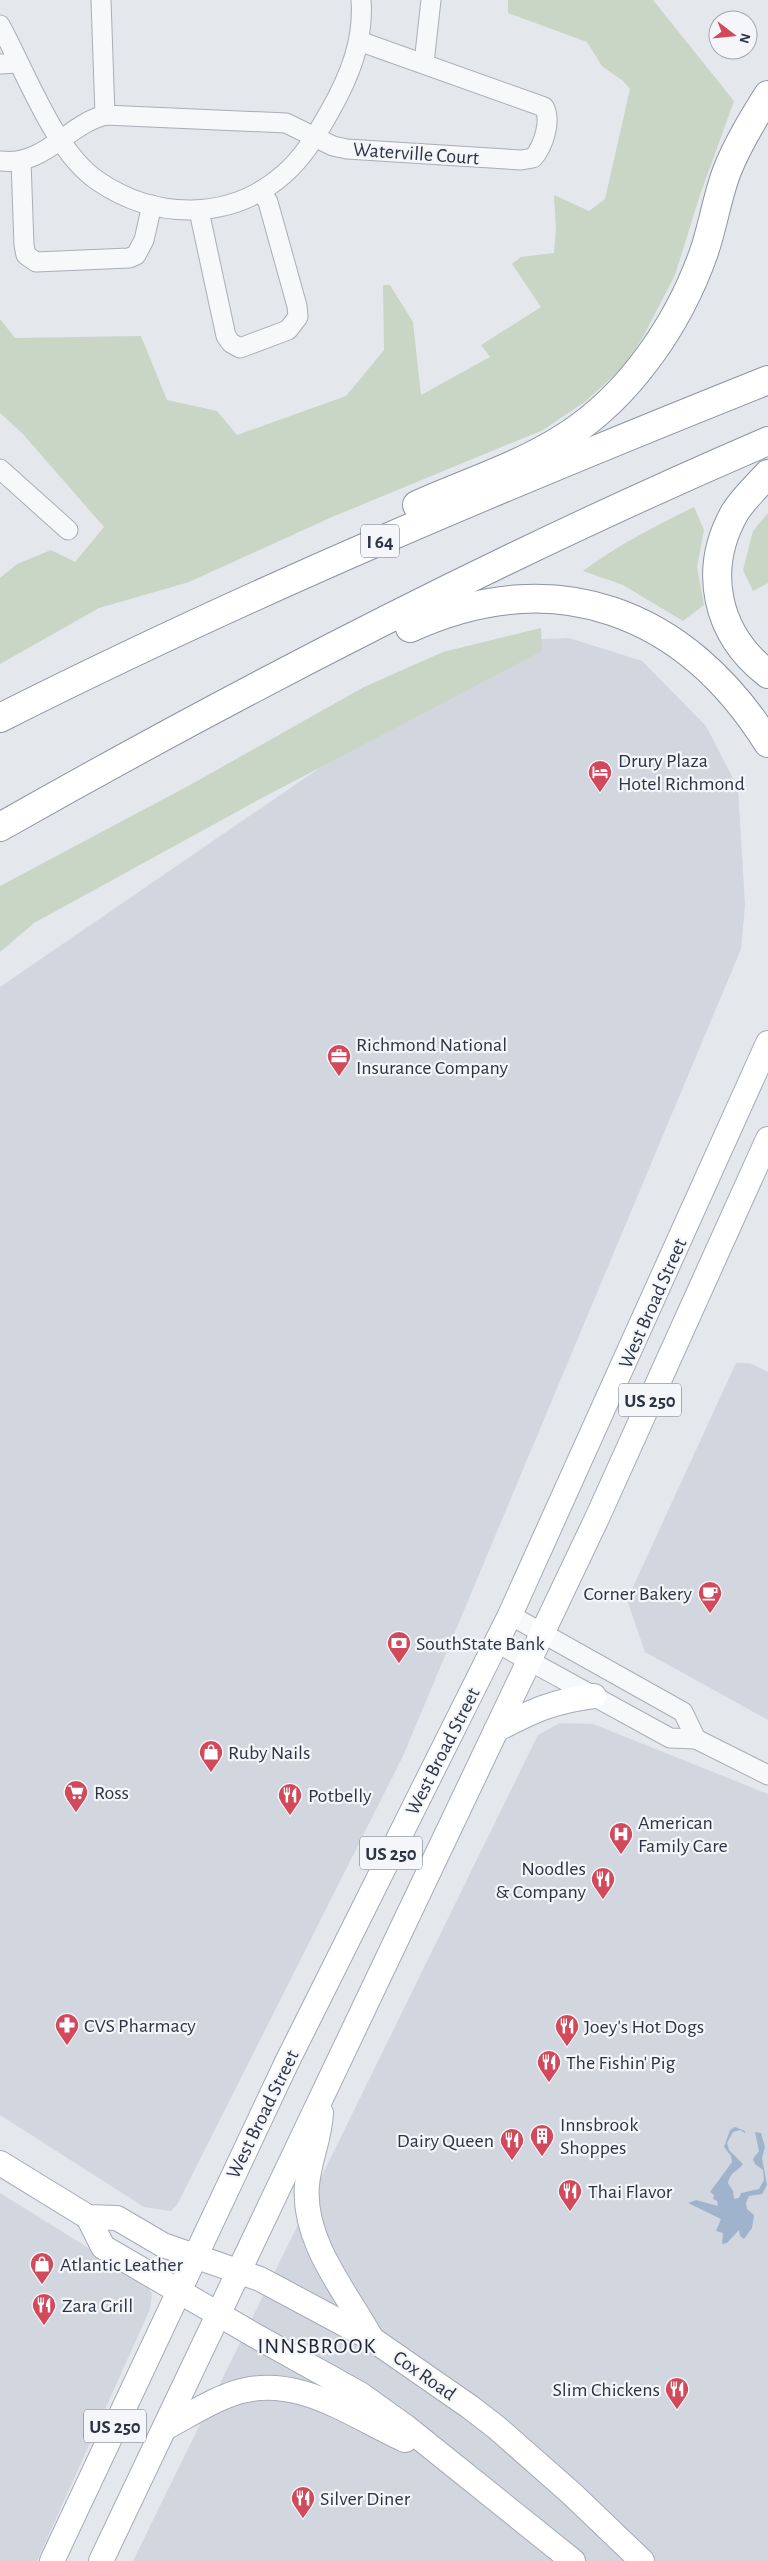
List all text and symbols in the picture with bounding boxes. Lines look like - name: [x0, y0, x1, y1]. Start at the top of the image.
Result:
- north arrow: [708, 10, 758, 60]
- text: N: [736, 32, 753, 45]
- street label: Waterville Court: [352, 140, 480, 168]
- road number: I 64: [361, 524, 399, 558]
- place label: Drury Plaza Hotel Richmond: [618, 751, 745, 794]
- hotel icon: Drury Plaza Hotel Richmond: [587, 759, 613, 793]
- place label: Richmond National Insurance Company: [356, 1035, 508, 1078]
- office icon: Richmond National Insurance Company: [326, 1043, 352, 1077]
- street label: West Broad Street: [615, 1235, 691, 1371]
- road number: US 250: [619, 1384, 681, 1416]
- cafe icon: Corner Bakery: [697, 1580, 723, 1614]
- place label: Corner Bakery: [583, 1584, 692, 1604]
- bank icon: SouthState Bank: [386, 1630, 412, 1664]
- place label: SouthState Bank: [416, 1634, 545, 1654]
- street label: West Broad Street: [402, 1684, 484, 1818]
- shop icon: Ruby Nails: [198, 1739, 224, 1773]
- place label: Ruby Nails: [228, 1743, 310, 1763]
- supermarket icon: Ross: [63, 1779, 89, 1813]
- restaurant icon: Potbelly: [277, 1782, 303, 1816]
- place label: Ross: [94, 1783, 129, 1803]
- place label: Potbelly: [308, 1786, 372, 1806]
- place label: American Family Care: [638, 1813, 728, 1856]
- hospital icon: American Family Care: [608, 1821, 634, 1855]
- road number: US 250: [360, 1836, 422, 1870]
- place label: Noodles & Company: [496, 1859, 586, 1902]
- restaurant icon: Noodles & Company: [590, 1866, 616, 1900]
- pharmacy icon: CVS Pharmacy: [54, 2012, 80, 2046]
- restaurant icon: Joey's Hot Dogs: [554, 2013, 580, 2047]
- place label: CVS Pharmacy: [84, 2016, 196, 2036]
- place label: Joey's Hot Dogs: [584, 2017, 704, 2037]
- street label: West Broad Street: [223, 2047, 303, 2182]
- restaurant icon: The Fishin' Pig: [536, 2049, 562, 2083]
- place label: The Fishin' Pig: [566, 2053, 676, 2073]
- place label: Innsbrook Shoppes: [560, 2115, 638, 2158]
- building icon: Innsbrook Shoppes: [529, 2123, 555, 2157]
- restaurant icon: Dairy Queen: [499, 2127, 525, 2161]
- place label: Dairy Queen: [397, 2131, 494, 2151]
- restaurant icon: Thai Flavor: [557, 2178, 583, 2212]
- place label: Thai Flavor: [588, 2182, 673, 2202]
- shop icon: Atlantic Leather: [29, 2251, 55, 2285]
- place label: Atlantic Leather: [60, 2255, 184, 2275]
- restaurant icon: Zara Grill: [31, 2292, 57, 2326]
- place label: Zara Grill: [62, 2296, 133, 2316]
- district label: INNSBROOK: [257, 2335, 377, 2357]
- street label: Cox Road: [389, 2347, 459, 2404]
- restaurant icon: Slim Chickens: [664, 2376, 690, 2410]
- place label: Slim Chickens: [553, 2380, 660, 2400]
- road number: US 250: [84, 2410, 146, 2442]
- restaurant icon: Silver Diner: [290, 2485, 316, 2519]
- place label: Silver Diner: [320, 2489, 411, 2509]

